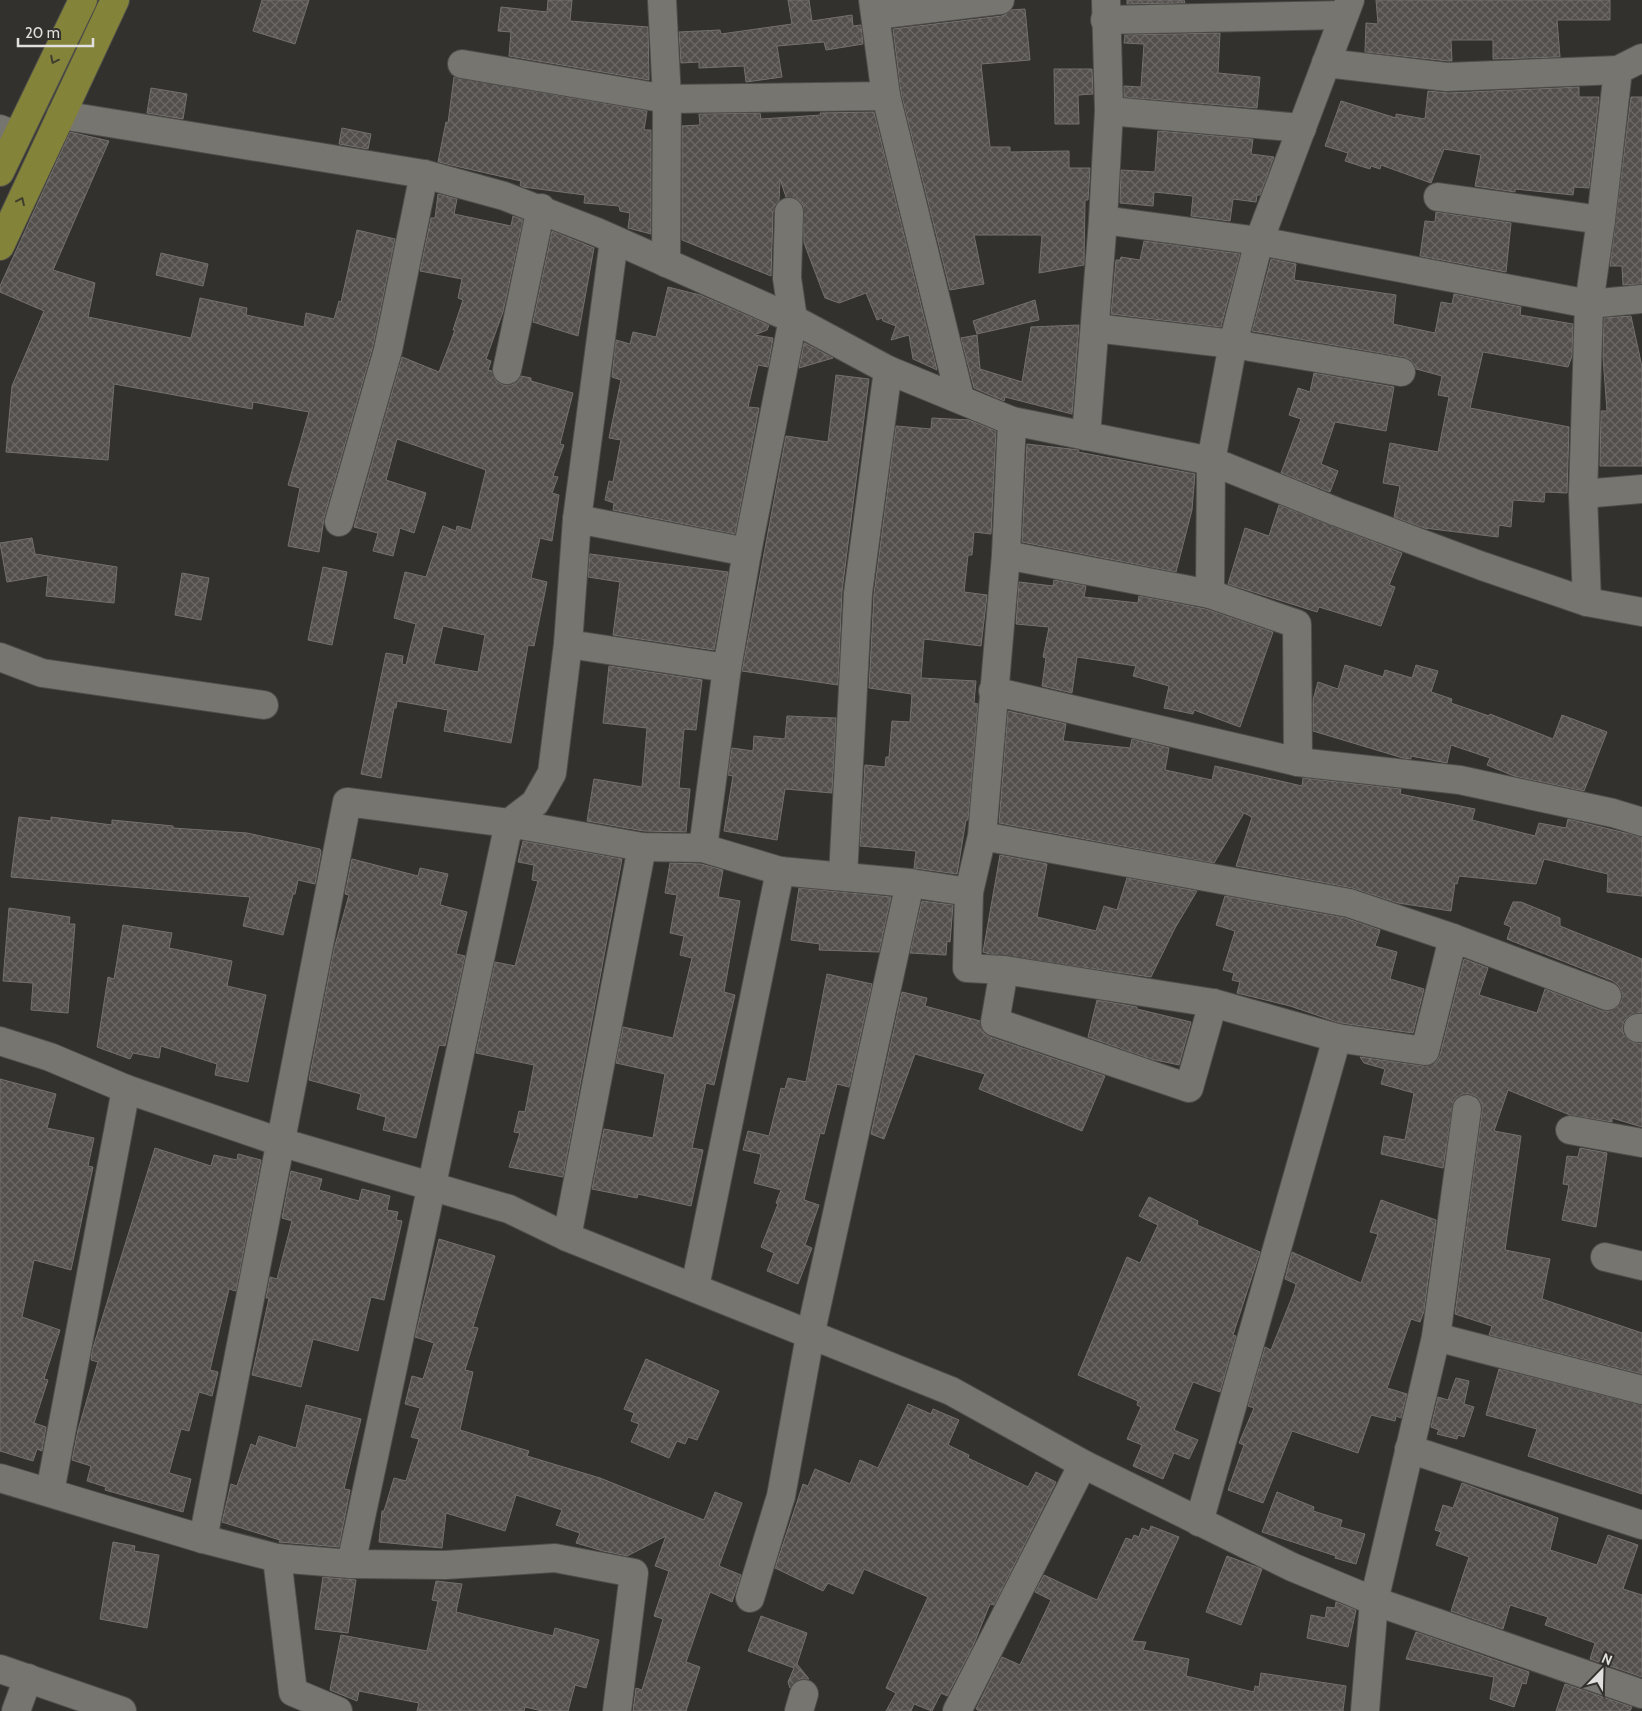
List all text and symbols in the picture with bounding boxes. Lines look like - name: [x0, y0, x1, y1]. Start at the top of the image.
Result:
- scale bar: [18, 15, 92, 47]
- text: 20 m: [25, 24, 60, 42]
- one-way arrow: [50, 54, 60, 63]
- one-way arrow: [14, 197, 25, 206]
- north arrow: [1577, 1646, 1627, 1696]
- text: N: [1599, 1649, 1615, 1669]

